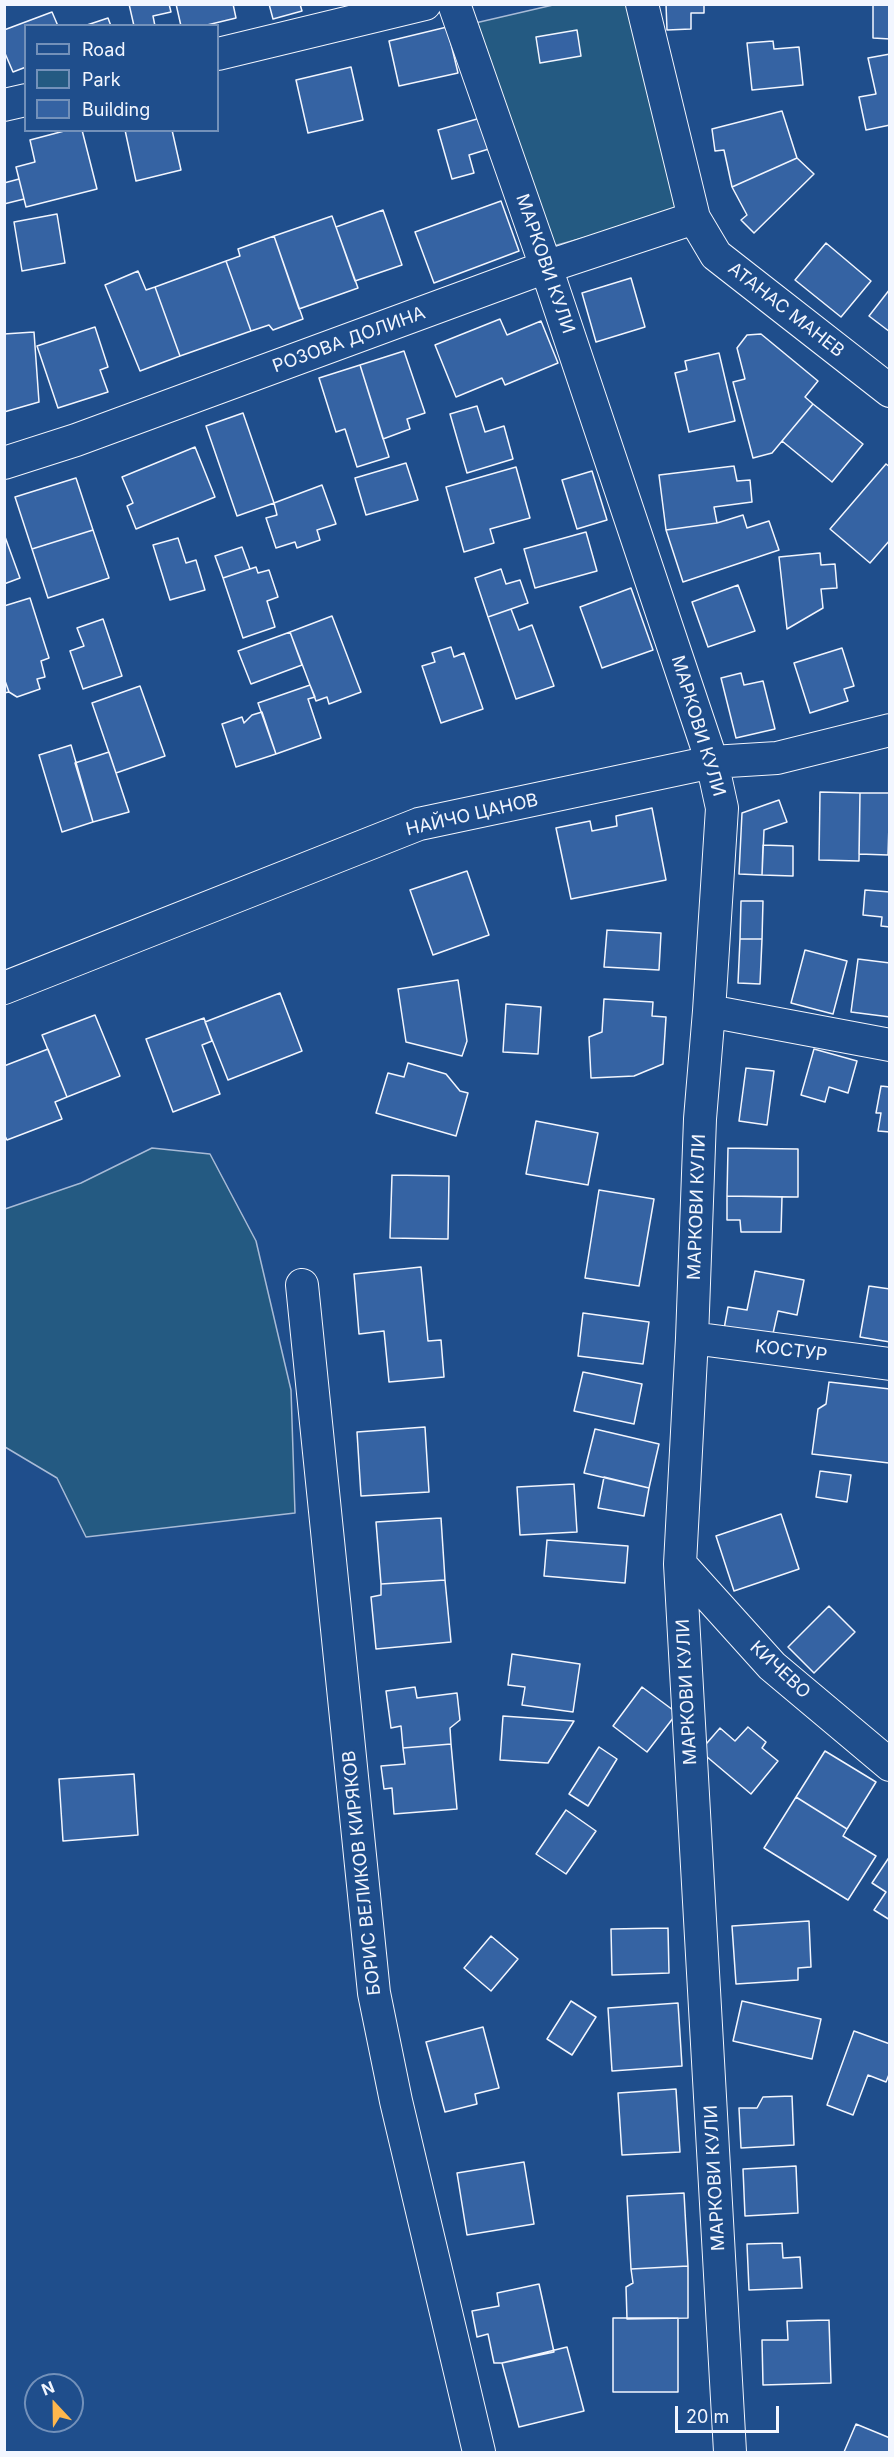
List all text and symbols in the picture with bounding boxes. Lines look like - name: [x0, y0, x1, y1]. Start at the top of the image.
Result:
- legend: [24, 24, 219, 132]
- text: Road: [82, 39, 125, 60]
- text: Park: [82, 69, 121, 90]
- text: Building: [82, 99, 150, 120]
- street label: МАРКОВИ КУЛИ: [511, 191, 579, 337]
- street label: АТАНАС МАНЕВ: [724, 258, 848, 362]
- street label: РОЗОВА ДОЛИНА: [270, 302, 428, 378]
- street label: МАРКОВИ КУЛИ: [666, 653, 730, 799]
- street label: НАЙЧО ЦАНОВ: [404, 789, 540, 841]
- street label: МАРКОВИ КУЛИ: [684, 1134, 710, 1280]
- street label: КОСТУР: [754, 1336, 828, 1366]
- street label: МАРКОВИ КУЛИ: [672, 1618, 702, 1766]
- street label: КИЧЕВО: [745, 1637, 815, 1703]
- street label: БОРИС ВЕЛИКОВ КИРЯКОВ: [338, 1749, 386, 1997]
- street label: МАРКОВИ КУЛИ: [700, 2104, 730, 2252]
- north arrow: [24, 2373, 84, 2433]
- text: N: [39, 2377, 57, 2400]
- scale bar: [678, 2394, 782, 2432]
- text: 20 m: [686, 2406, 729, 2427]

